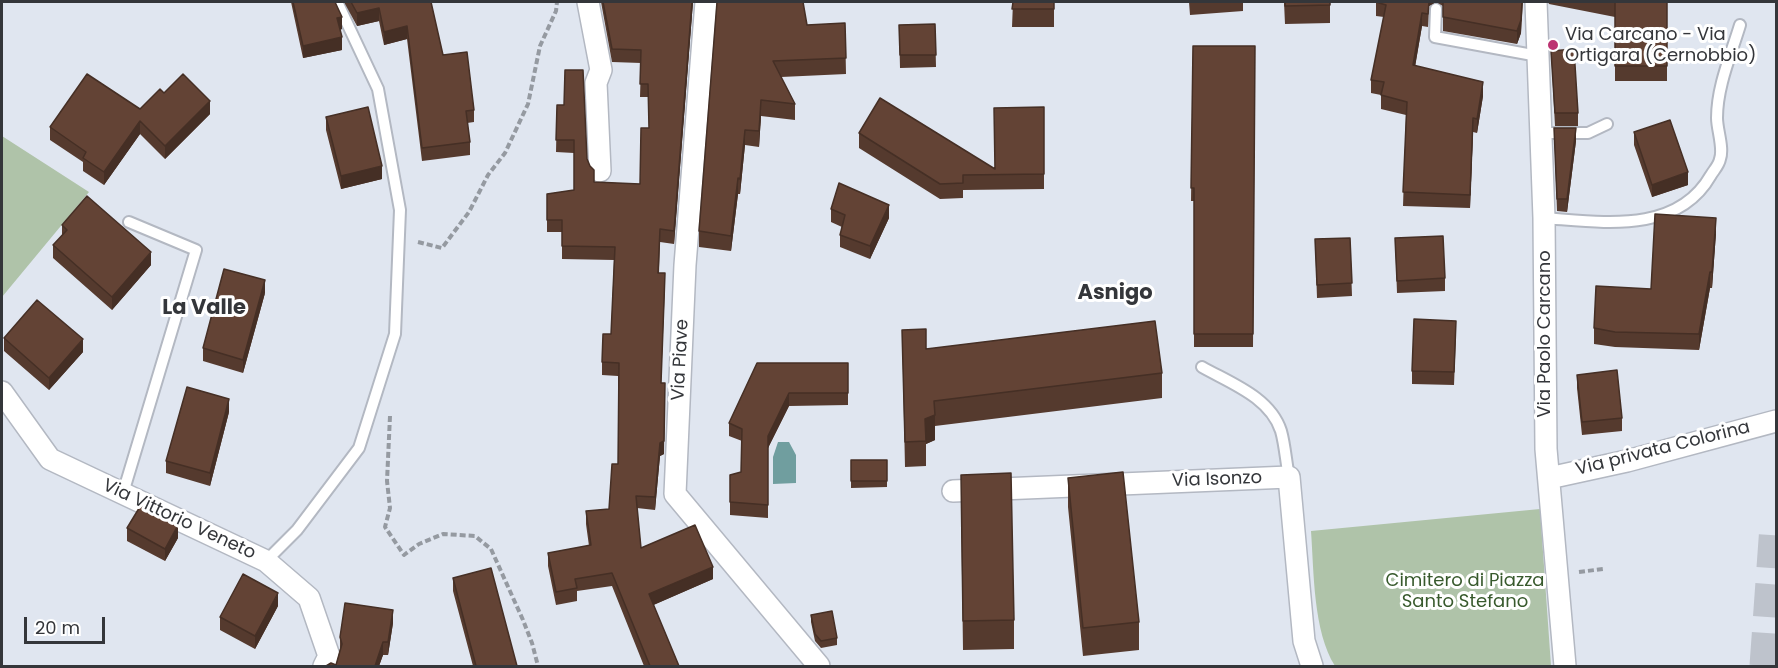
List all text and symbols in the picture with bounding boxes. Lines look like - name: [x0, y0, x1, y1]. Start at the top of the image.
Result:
- place label: Via Carcano - Via Ortigara (Cernobbio): [1565, 24, 1756, 66]
- marker: Via Carcano - Via Ortigara (Cernobbio): [1546, 38, 1560, 52]
- street label: Via Paolo Carcano: [1534, 250, 1556, 418]
- district label: Asnigo: [1077, 281, 1153, 307]
- district label: La Valle: [162, 296, 246, 322]
- street label: Via Piave: [668, 319, 694, 401]
- street label: Via privata Colorina: [1574, 417, 1752, 481]
- street label: Via Isonzo: [1172, 468, 1262, 492]
- street label: Via Vittorio Veneto: [99, 475, 259, 565]
- park label: Cimitero di Piazza Santo Stefano: [1385, 570, 1545, 612]
- scale bar: [27, 605, 108, 643]
- text: 20 m: [35, 615, 80, 640]

